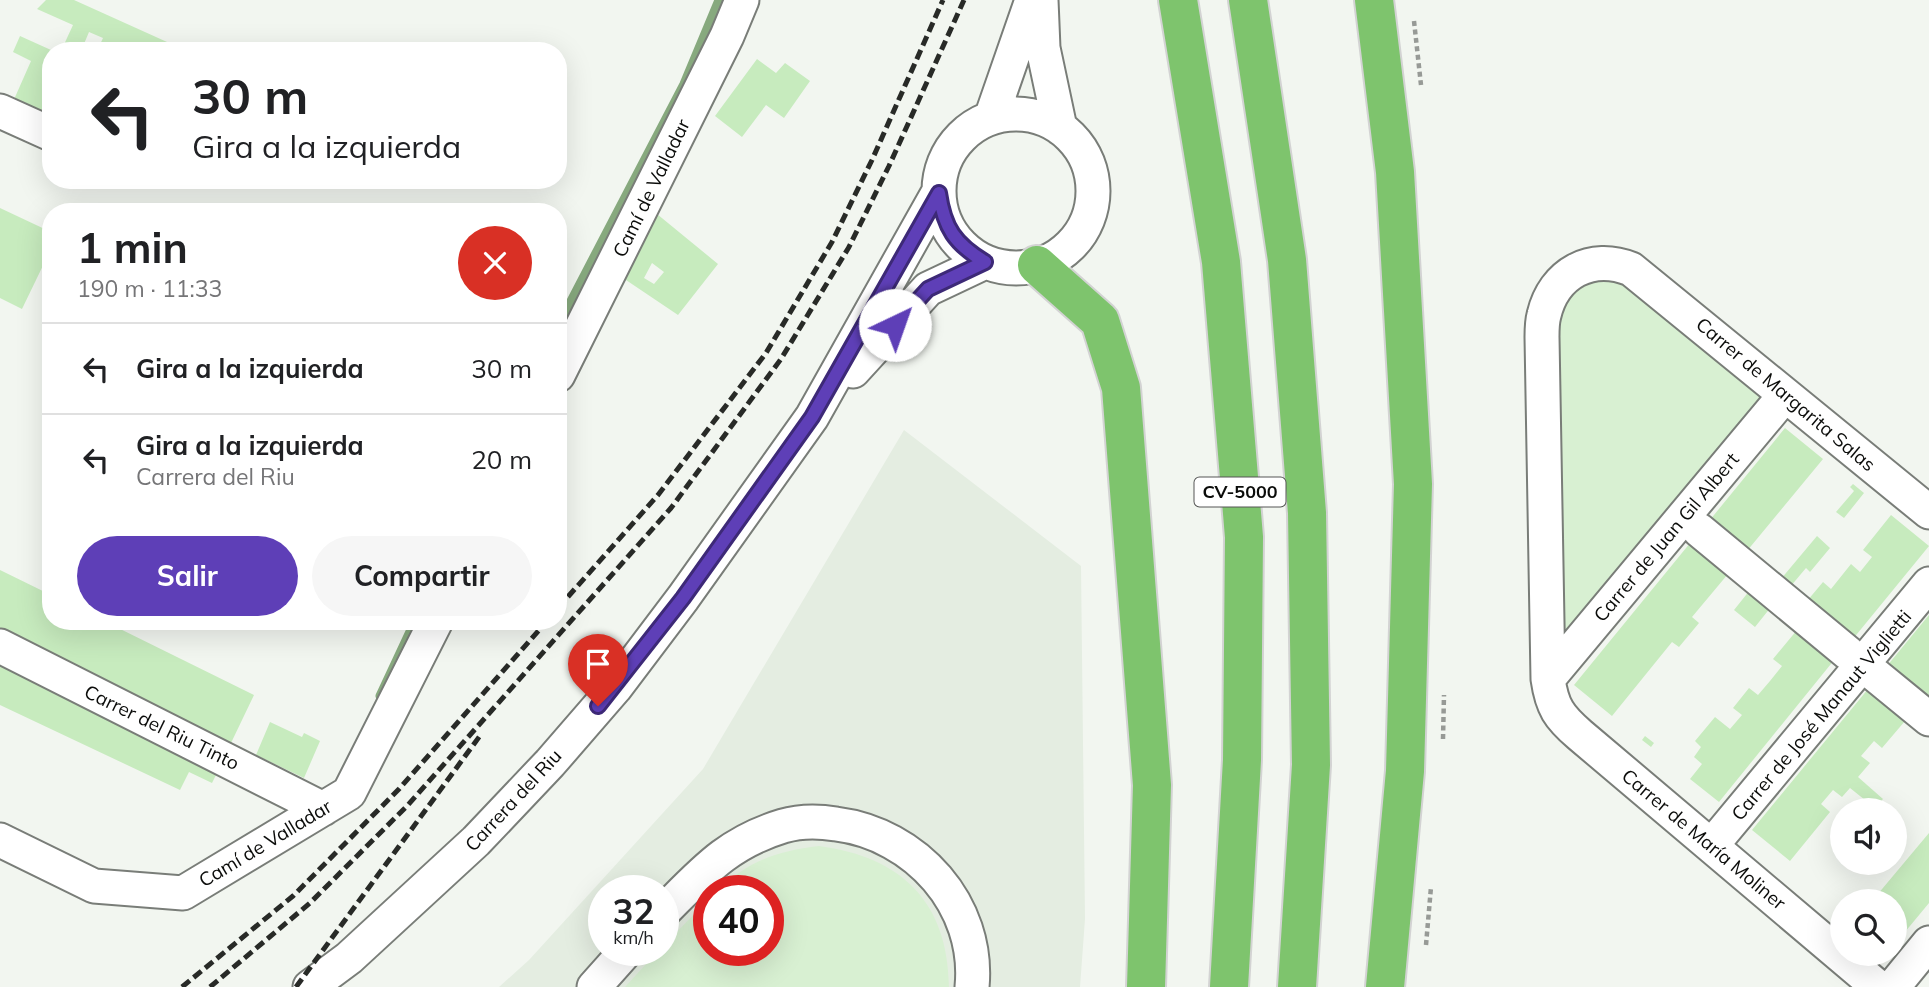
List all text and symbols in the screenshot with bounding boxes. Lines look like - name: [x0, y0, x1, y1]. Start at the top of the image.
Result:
- text: 30 m: [192, 65, 308, 126]
- icon: left: [77, 70, 168, 161]
- street label: Camí de Valladar: [607, 115, 695, 261]
- text: Gira a la izquierda: [192, 126, 461, 166]
- text: 1 min: [77, 221, 188, 274]
- button: close: [458, 226, 532, 300]
- text: 190 m · 11:33: [77, 274, 222, 303]
- position arrow: [858, 288, 932, 362]
- street label: Carrer de Margarita Salas: [1691, 312, 1881, 476]
- icon: left: [77, 350, 115, 388]
- text: Gira a la izquierda: [136, 352, 364, 385]
- text: 30 m: [471, 352, 532, 385]
- text: Gira a la izquierda: [136, 429, 364, 462]
- icon: left: [77, 441, 115, 479]
- text: 20 m: [471, 443, 532, 476]
- street label: Carrer de Juan Gil Albert: [1588, 447, 1744, 626]
- text: Carrera del Riu: [136, 462, 295, 491]
- road number: CV-5000: [1194, 478, 1286, 506]
- button: Salir: [77, 536, 298, 616]
- button: Compartir: [312, 536, 532, 616]
- street label: Carrer de José Manaut Viglietti: [1726, 605, 1916, 825]
- pin: [568, 634, 628, 706]
- icon: arrive: [579, 645, 617, 683]
- street label: Carrer del Riu Tinto: [81, 679, 243, 775]
- street label: Carrera del Riu: [460, 744, 566, 856]
- street label: Carrer de María Moliner: [1617, 763, 1791, 915]
- street label: Camí de Valladar: [194, 794, 336, 892]
- map controls: [1830, 798, 1907, 966]
- button: sound: [1830, 798, 1907, 875]
- speed limit sign: 40: [693, 875, 784, 966]
- text: 32: [612, 889, 655, 933]
- button: search: [1830, 889, 1907, 966]
- text: km/h: [613, 926, 654, 949]

